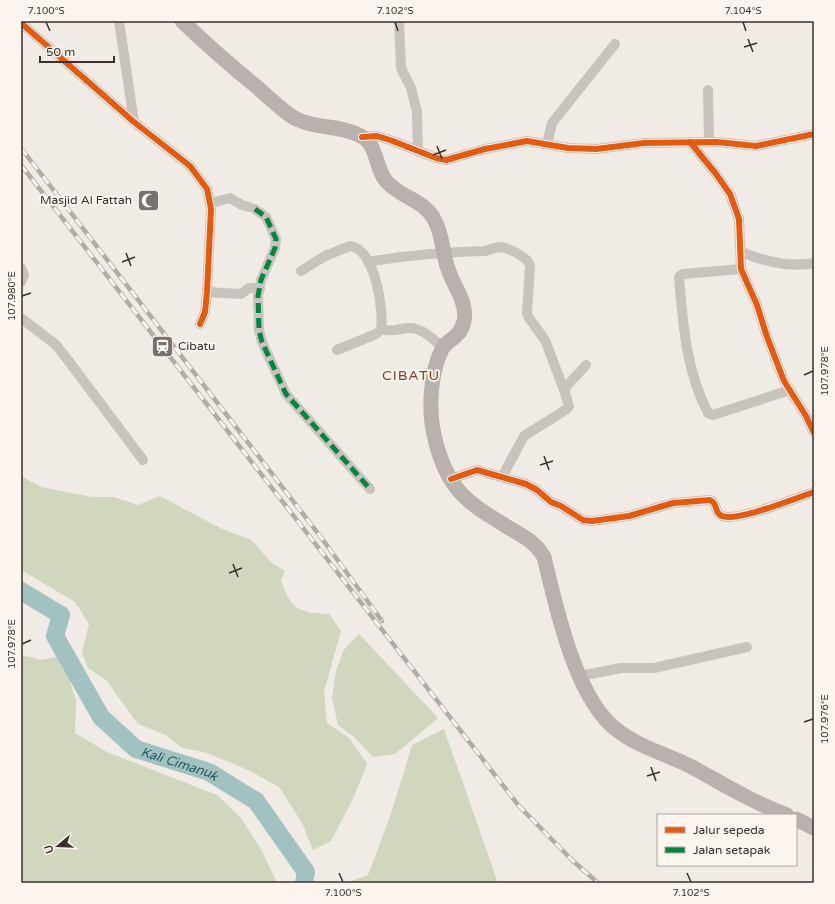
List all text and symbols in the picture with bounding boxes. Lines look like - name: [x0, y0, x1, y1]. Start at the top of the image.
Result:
- text: 7.100°S: [27, 5, 65, 17]
- text: 7.102°S: [376, 5, 414, 17]
- text: 7.104°S: [724, 5, 762, 17]
- scale bar: [40, 38, 114, 64]
- text: 50 m: [46, 45, 75, 59]
- mosque icon: Masjid Al Fattah: [135, 187, 161, 213]
- place label: Masjid Al Fattah: [40, 193, 132, 207]
- text: 107.980°E: [6, 271, 18, 321]
- station icon: Cibatu: [149, 333, 175, 359]
- place label: Cibatu: [178, 339, 215, 353]
- text: 107.978°E: [819, 346, 831, 396]
- district label: CIBATU: [382, 367, 440, 384]
- text: 107.978°E: [6, 619, 18, 669]
- text: 107.976°E: [819, 694, 831, 744]
- water label: Kali Cimanuk: [139, 744, 222, 785]
- legend: [657, 814, 797, 866]
- text: Jalur sepeda: [693, 823, 765, 837]
- north arrow: [38, 826, 78, 866]
- text: U: [42, 843, 57, 855]
- text: Jalan setapak: [693, 843, 771, 857]
- text: 7.100°S: [324, 887, 362, 899]
- text: 7.102°S: [672, 887, 710, 899]

